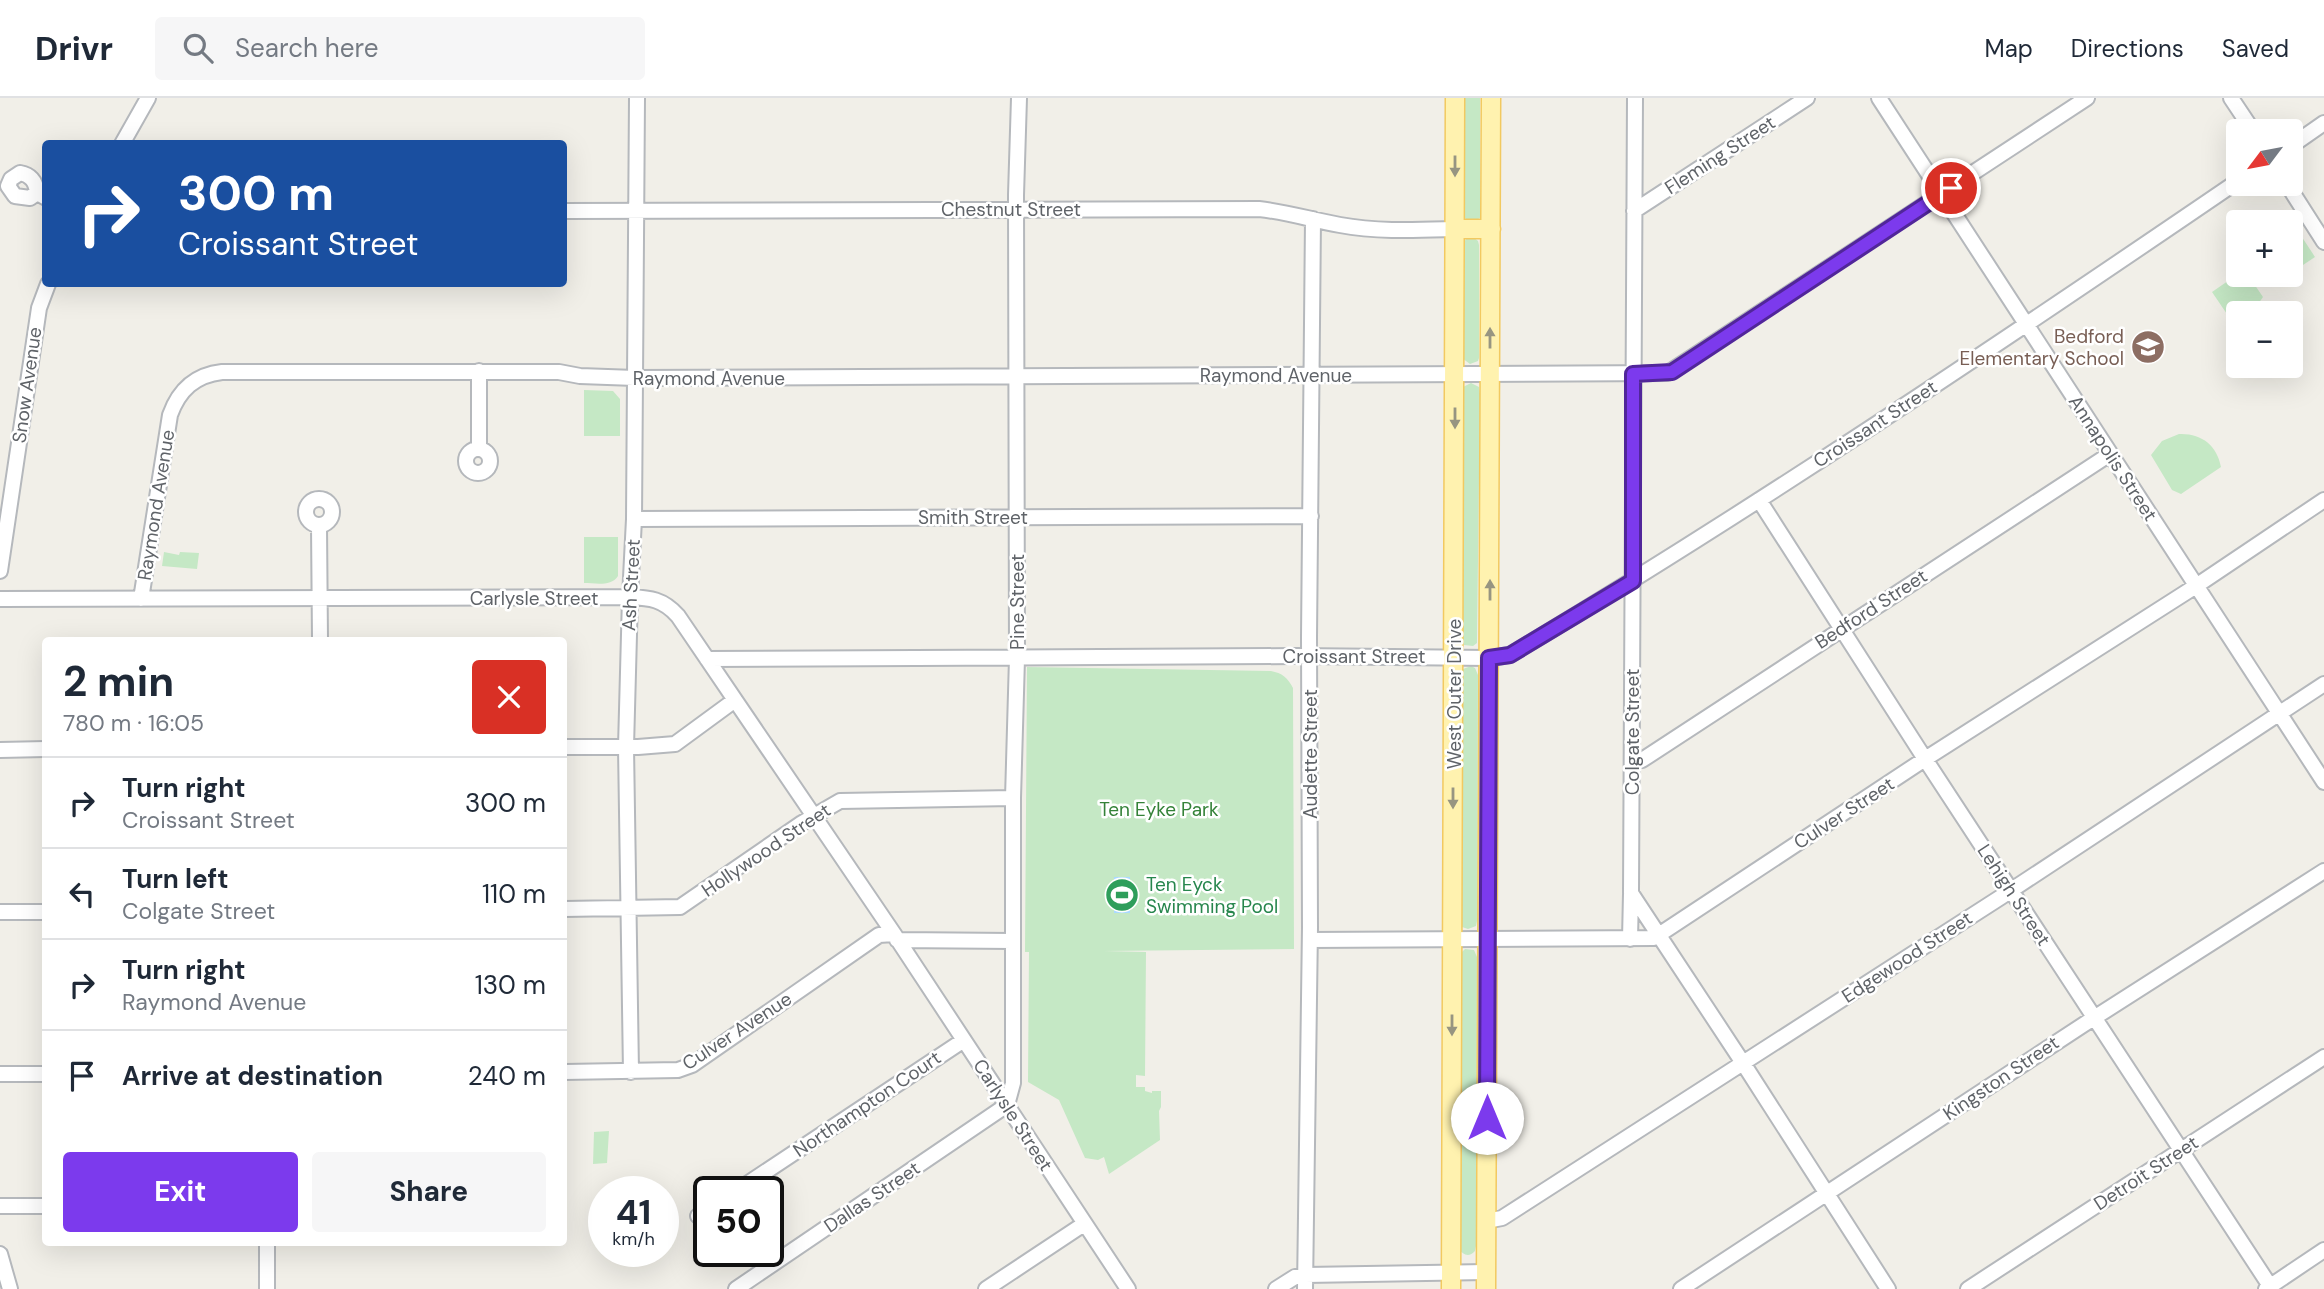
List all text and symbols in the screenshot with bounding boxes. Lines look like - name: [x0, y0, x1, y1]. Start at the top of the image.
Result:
- search box: [155, 17, 645, 80]
- text: Drivr: [35, 27, 113, 70]
- icon: search: [179, 29, 217, 67]
- text: Search here: [235, 31, 378, 65]
- text: Map: [1985, 33, 2033, 64]
- text: Directions: [2071, 33, 2184, 64]
- text: Saved: [2222, 33, 2289, 64]
- street label: Fleming Street: [1660, 110, 1780, 200]
- north arrow: [2226, 119, 2303, 196]
- map controls: [2226, 119, 2303, 378]
- one-way arrow: [1449, 155, 1461, 177]
- pin: [1921, 158, 1981, 218]
- text: 300 m: [178, 161, 334, 225]
- icon: right: [63, 168, 154, 259]
- icon: arrive: [1932, 169, 1970, 207]
- street label: Chestnut Street: [941, 197, 1081, 222]
- button: +: [2226, 210, 2303, 287]
- text: Croissant Street: [178, 223, 418, 265]
- button: −: [2226, 301, 2303, 378]
- place label: Bedford Elementary School: [1960, 324, 2124, 371]
- street label: Snow Avenue: [6, 325, 48, 445]
- one-way arrow: [1484, 326, 1496, 348]
- school or university icon: Bedford Elementary School: [2129, 328, 2167, 366]
- street label: Raymond Avenue: [1200, 363, 1352, 388]
- street label: Raymond Avenue: [633, 366, 785, 391]
- street label: Croissant Street: [1808, 375, 1942, 473]
- street label: Annapolis Street: [2063, 390, 2163, 526]
- one-way arrow: [1449, 407, 1461, 429]
- street label: Raymond Avenue: [132, 428, 180, 582]
- street label: Smith Street: [918, 505, 1028, 530]
- street label: Ash Street: [616, 538, 646, 632]
- street label: Pine Street: [1005, 554, 1030, 650]
- street label: Bedford Street: [1810, 563, 1932, 655]
- one-way arrow: [1484, 578, 1496, 600]
- street label: Carlysle Street: [470, 586, 598, 611]
- street label: West Outer Drive: [1442, 619, 1467, 769]
- street label: Croissant Street: [1283, 644, 1425, 669]
- text: 2 min: [63, 654, 174, 709]
- button: close: [472, 660, 546, 734]
- street label: Colgate Street: [1620, 669, 1645, 795]
- street label: Audette Street: [1298, 689, 1323, 819]
- text: 780 m · 16:05: [63, 708, 204, 738]
- text: Turn right: [122, 771, 246, 805]
- street label: Culver Street: [1789, 771, 1899, 855]
- icon: right: [63, 784, 101, 822]
- text: 300 m: [465, 786, 546, 820]
- one-way arrow: [1447, 787, 1459, 809]
- street label: Hollywood Street: [697, 797, 835, 903]
- park label: Ten Eyke Park: [1099, 797, 1219, 822]
- text: Croissant Street: [122, 805, 295, 835]
- street label: Lehigh Street: [1972, 839, 2056, 951]
- text: Turn left: [122, 862, 229, 896]
- place label: Ten Eyck Swimming Pool: [1146, 872, 1278, 919]
- icon: left: [63, 875, 101, 913]
- sports icon: Ten Eyck Swimming Pool: [1103, 876, 1141, 914]
- text: 110 m: [482, 877, 546, 911]
- text: Colgate Street: [122, 896, 275, 926]
- street label: Edgewood Street: [1837, 905, 1977, 1009]
- text: Turn right: [122, 953, 246, 987]
- icon: right: [63, 966, 101, 1004]
- text: 130 m: [475, 968, 546, 1002]
- street label: Culver Avenue: [677, 986, 797, 1076]
- text: Raymond Avenue: [122, 987, 306, 1017]
- one-way arrow: [1446, 1015, 1458, 1037]
- street label: Kingston Street: [1938, 1030, 2064, 1126]
- street label: Northampton Court: [788, 1045, 946, 1163]
- street label: Carlysle Street: [967, 1054, 1059, 1176]
- icon: arrive: [63, 1057, 101, 1095]
- text: Arrive at destination: [122, 1059, 383, 1093]
- text: 240 m: [468, 1059, 546, 1093]
- position arrow: [1450, 1081, 1524, 1155]
- street label: Detroit Street: [2089, 1130, 2203, 1216]
- button: Exit: [63, 1152, 298, 1232]
- button: Share: [312, 1152, 546, 1232]
- street label: Dallas Street: [819, 1156, 925, 1238]
- speed limit sign: 50: [693, 1176, 784, 1267]
- text: 41: [616, 1189, 651, 1235]
- text: km/h: [612, 1227, 655, 1251]

